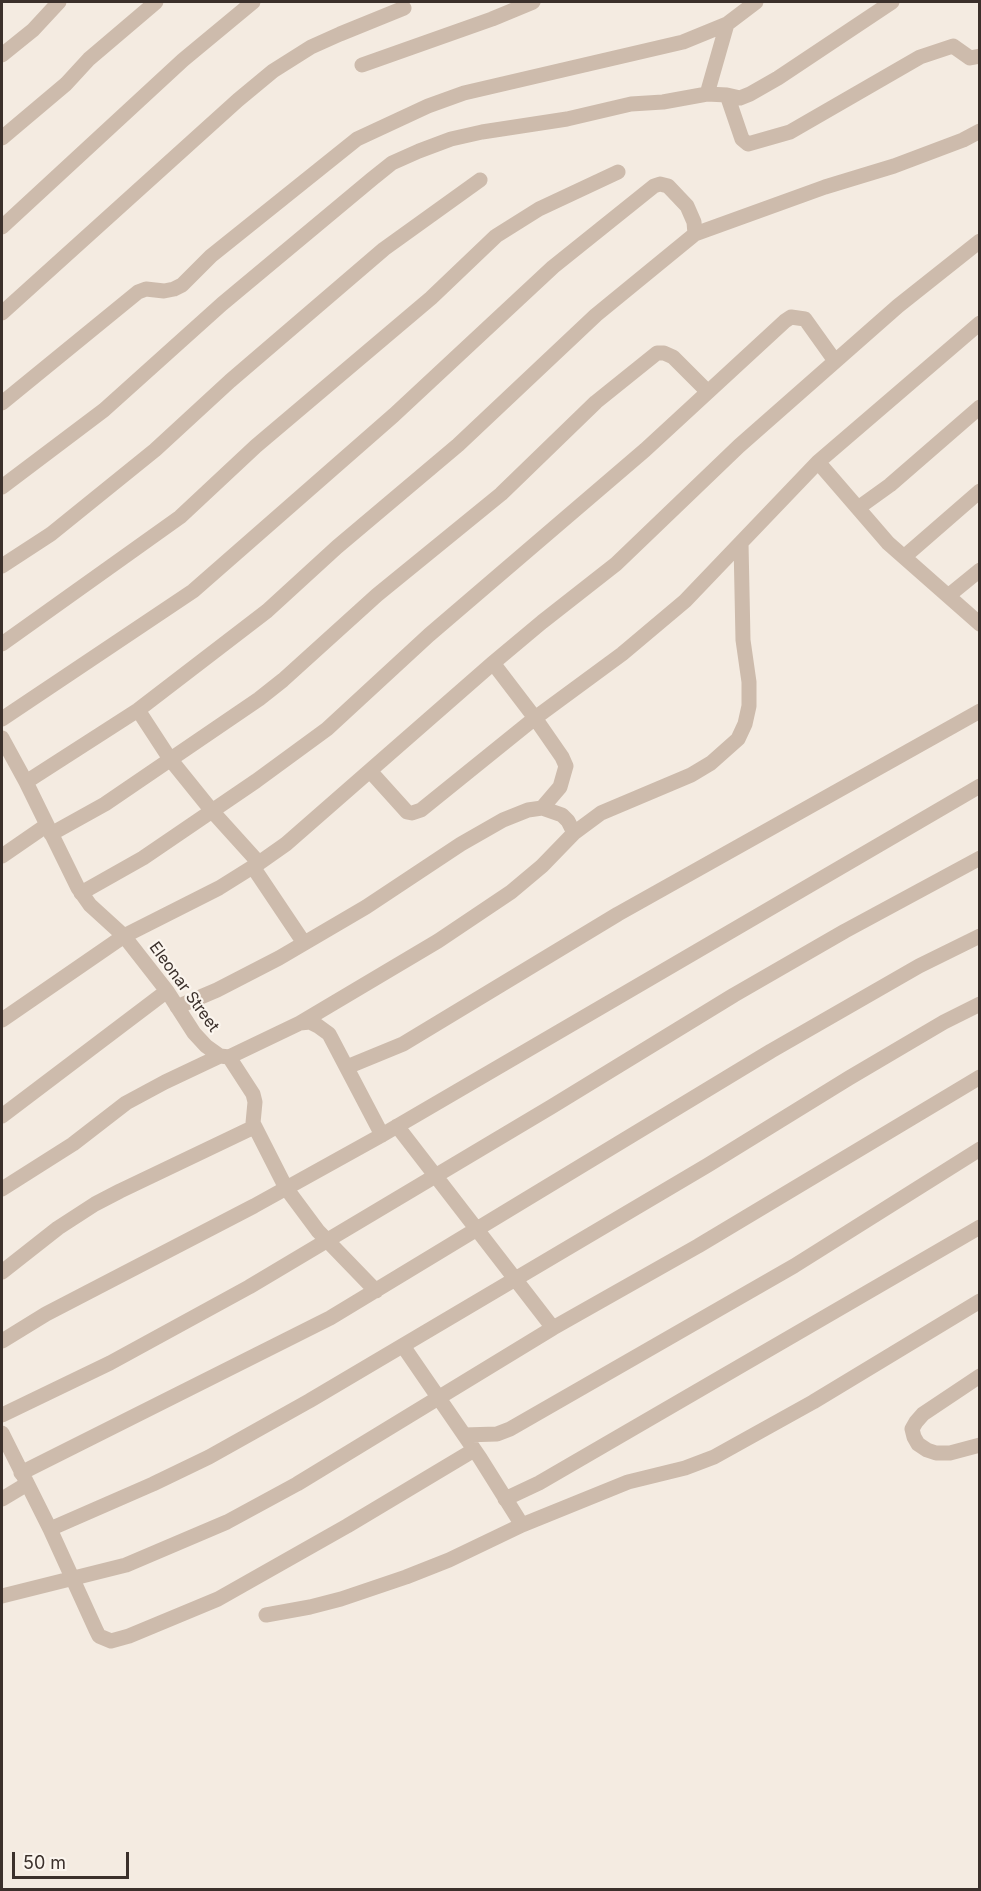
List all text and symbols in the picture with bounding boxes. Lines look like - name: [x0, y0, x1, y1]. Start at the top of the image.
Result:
- street label: Eleonar Street: [145, 938, 223, 1036]
- scale bar: [15, 1840, 132, 1878]
- text: 50 m: [23, 1852, 66, 1873]

